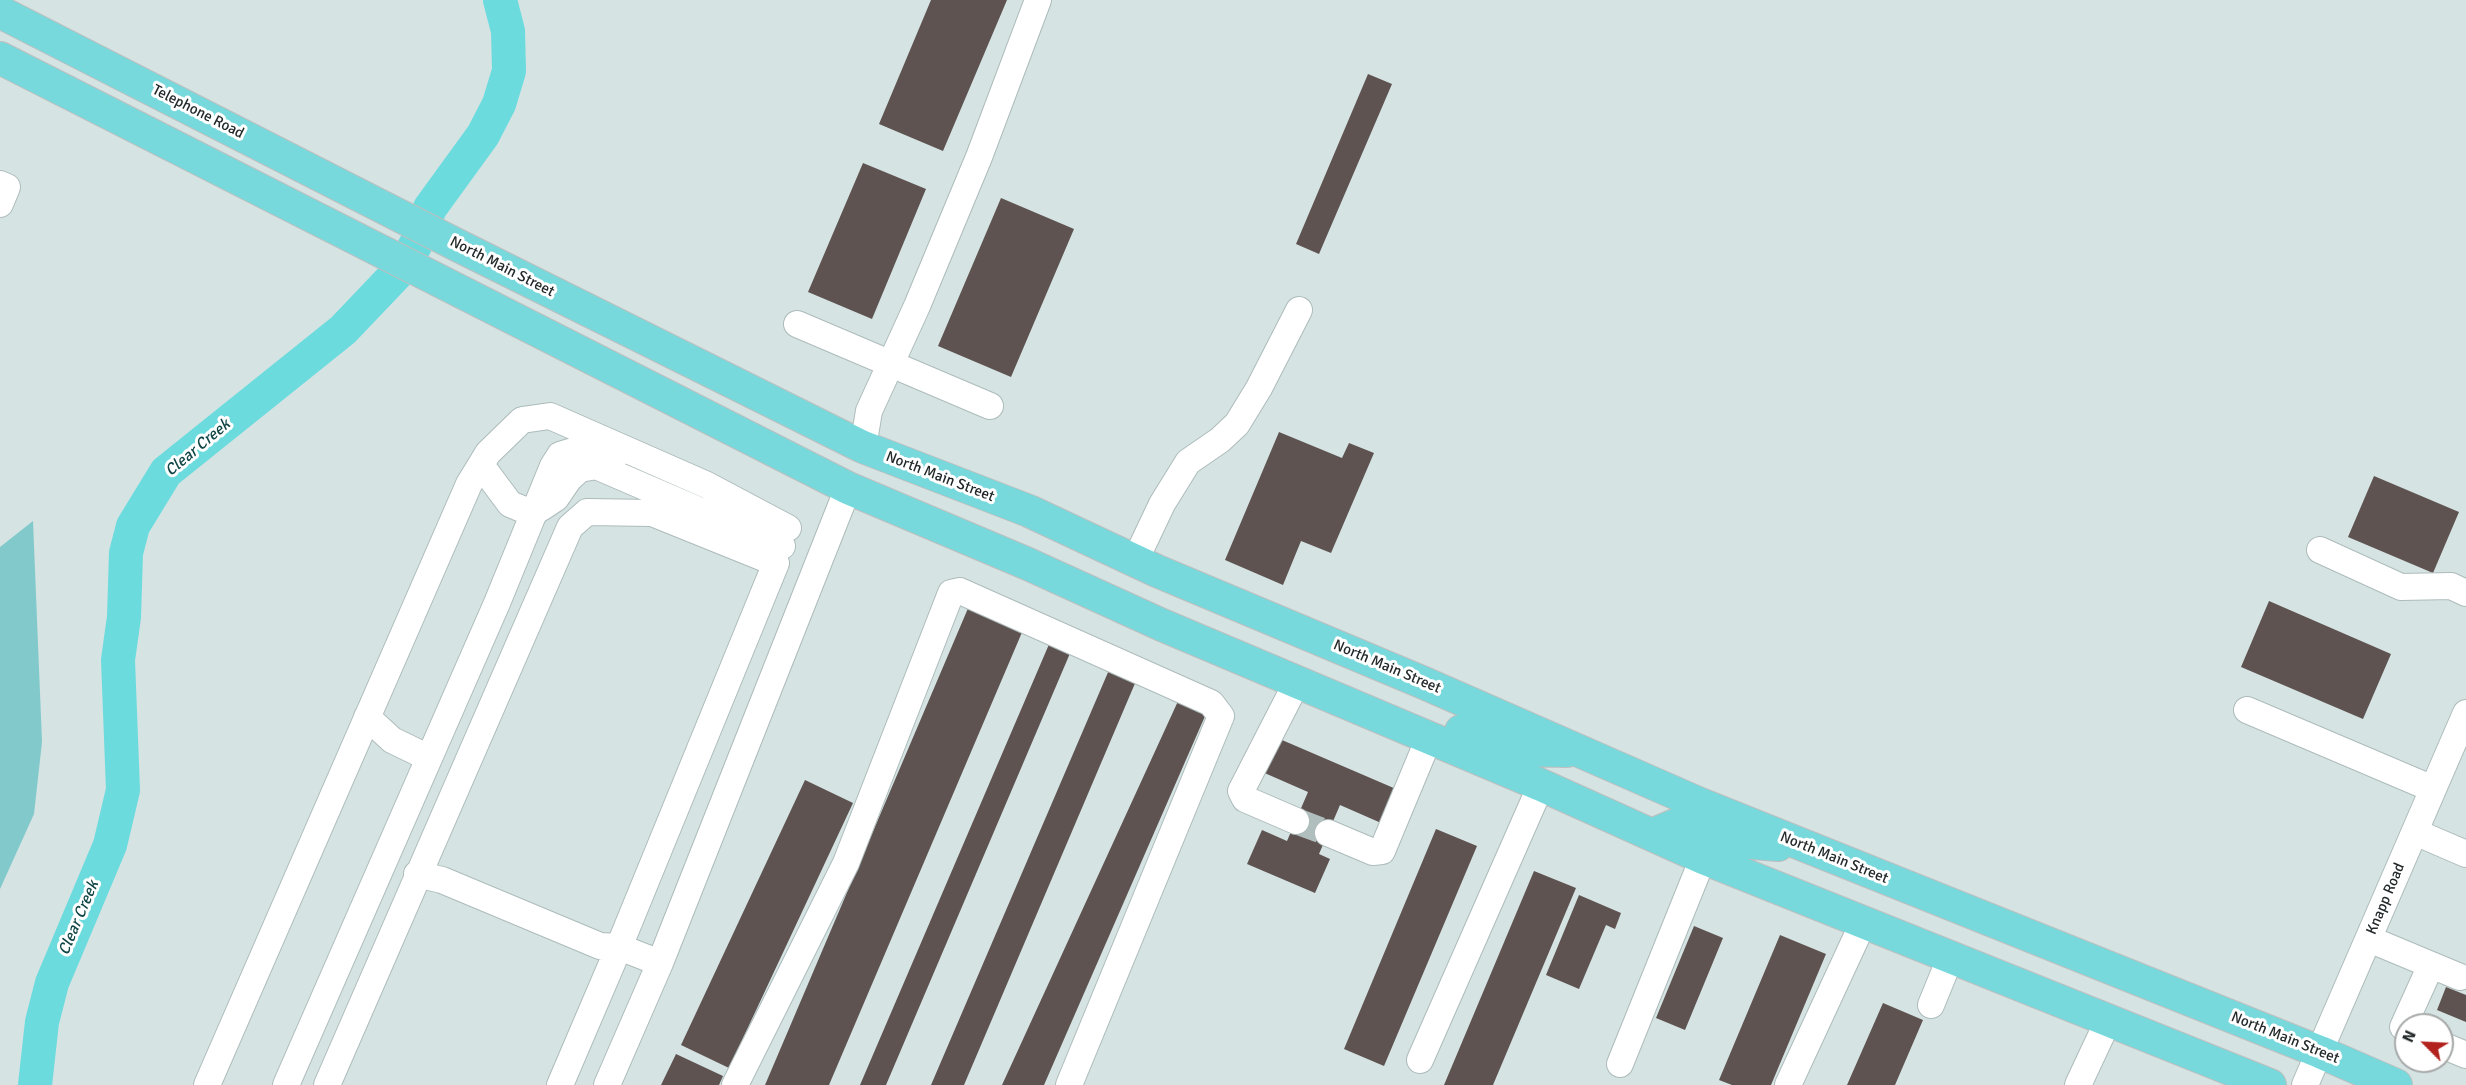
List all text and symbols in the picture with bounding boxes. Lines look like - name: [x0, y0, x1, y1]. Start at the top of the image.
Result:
- street label: Telephone Road: [149, 81, 247, 143]
- street label: North Main Street: [447, 233, 557, 301]
- water label: Clear Creek: [162, 415, 234, 481]
- street label: North Main Street: [883, 448, 997, 506]
- street label: North Main Street: [1331, 636, 1443, 698]
- street label: North Main Street: [1777, 828, 1891, 888]
- street label: Knapp Road: [2363, 860, 2409, 938]
- water label: Clear Creek: [55, 878, 103, 958]
- street label: North Main Street: [2228, 1008, 2342, 1068]
- north arrow: [2394, 1013, 2454, 1073]
- text: N: [2398, 1027, 2421, 1046]

